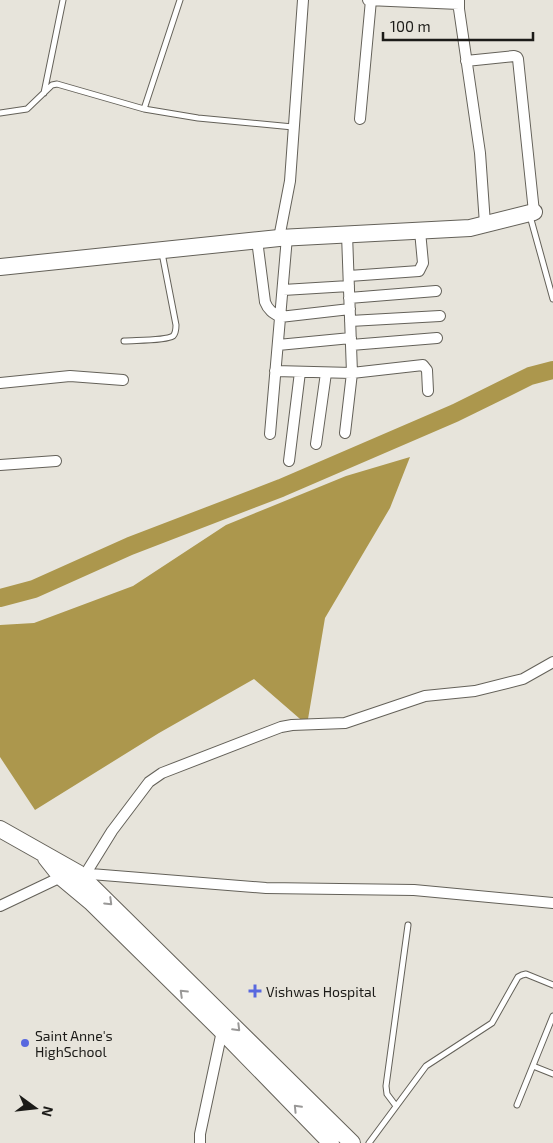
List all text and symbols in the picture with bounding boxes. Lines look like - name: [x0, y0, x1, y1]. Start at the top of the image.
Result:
- scale bar: [383, 10, 533, 42]
- text: 100 m: [390, 17, 431, 35]
- one-way arrow: [103, 896, 112, 905]
- place label: Vishwas Hospital: [266, 983, 377, 1000]
- marker: Vishwas Hospital: [248, 984, 262, 998]
- one-way arrow: [180, 989, 189, 998]
- one-way arrow: [231, 1022, 240, 1031]
- place label: Saint Anne's HighSchool: [35, 1027, 113, 1060]
- marker: Saint Anne's HighSchool: [19, 1037, 31, 1049]
- north arrow: [10, 1083, 60, 1133]
- text: N: [39, 1104, 58, 1119]
- one-way arrow: [294, 1105, 303, 1114]

